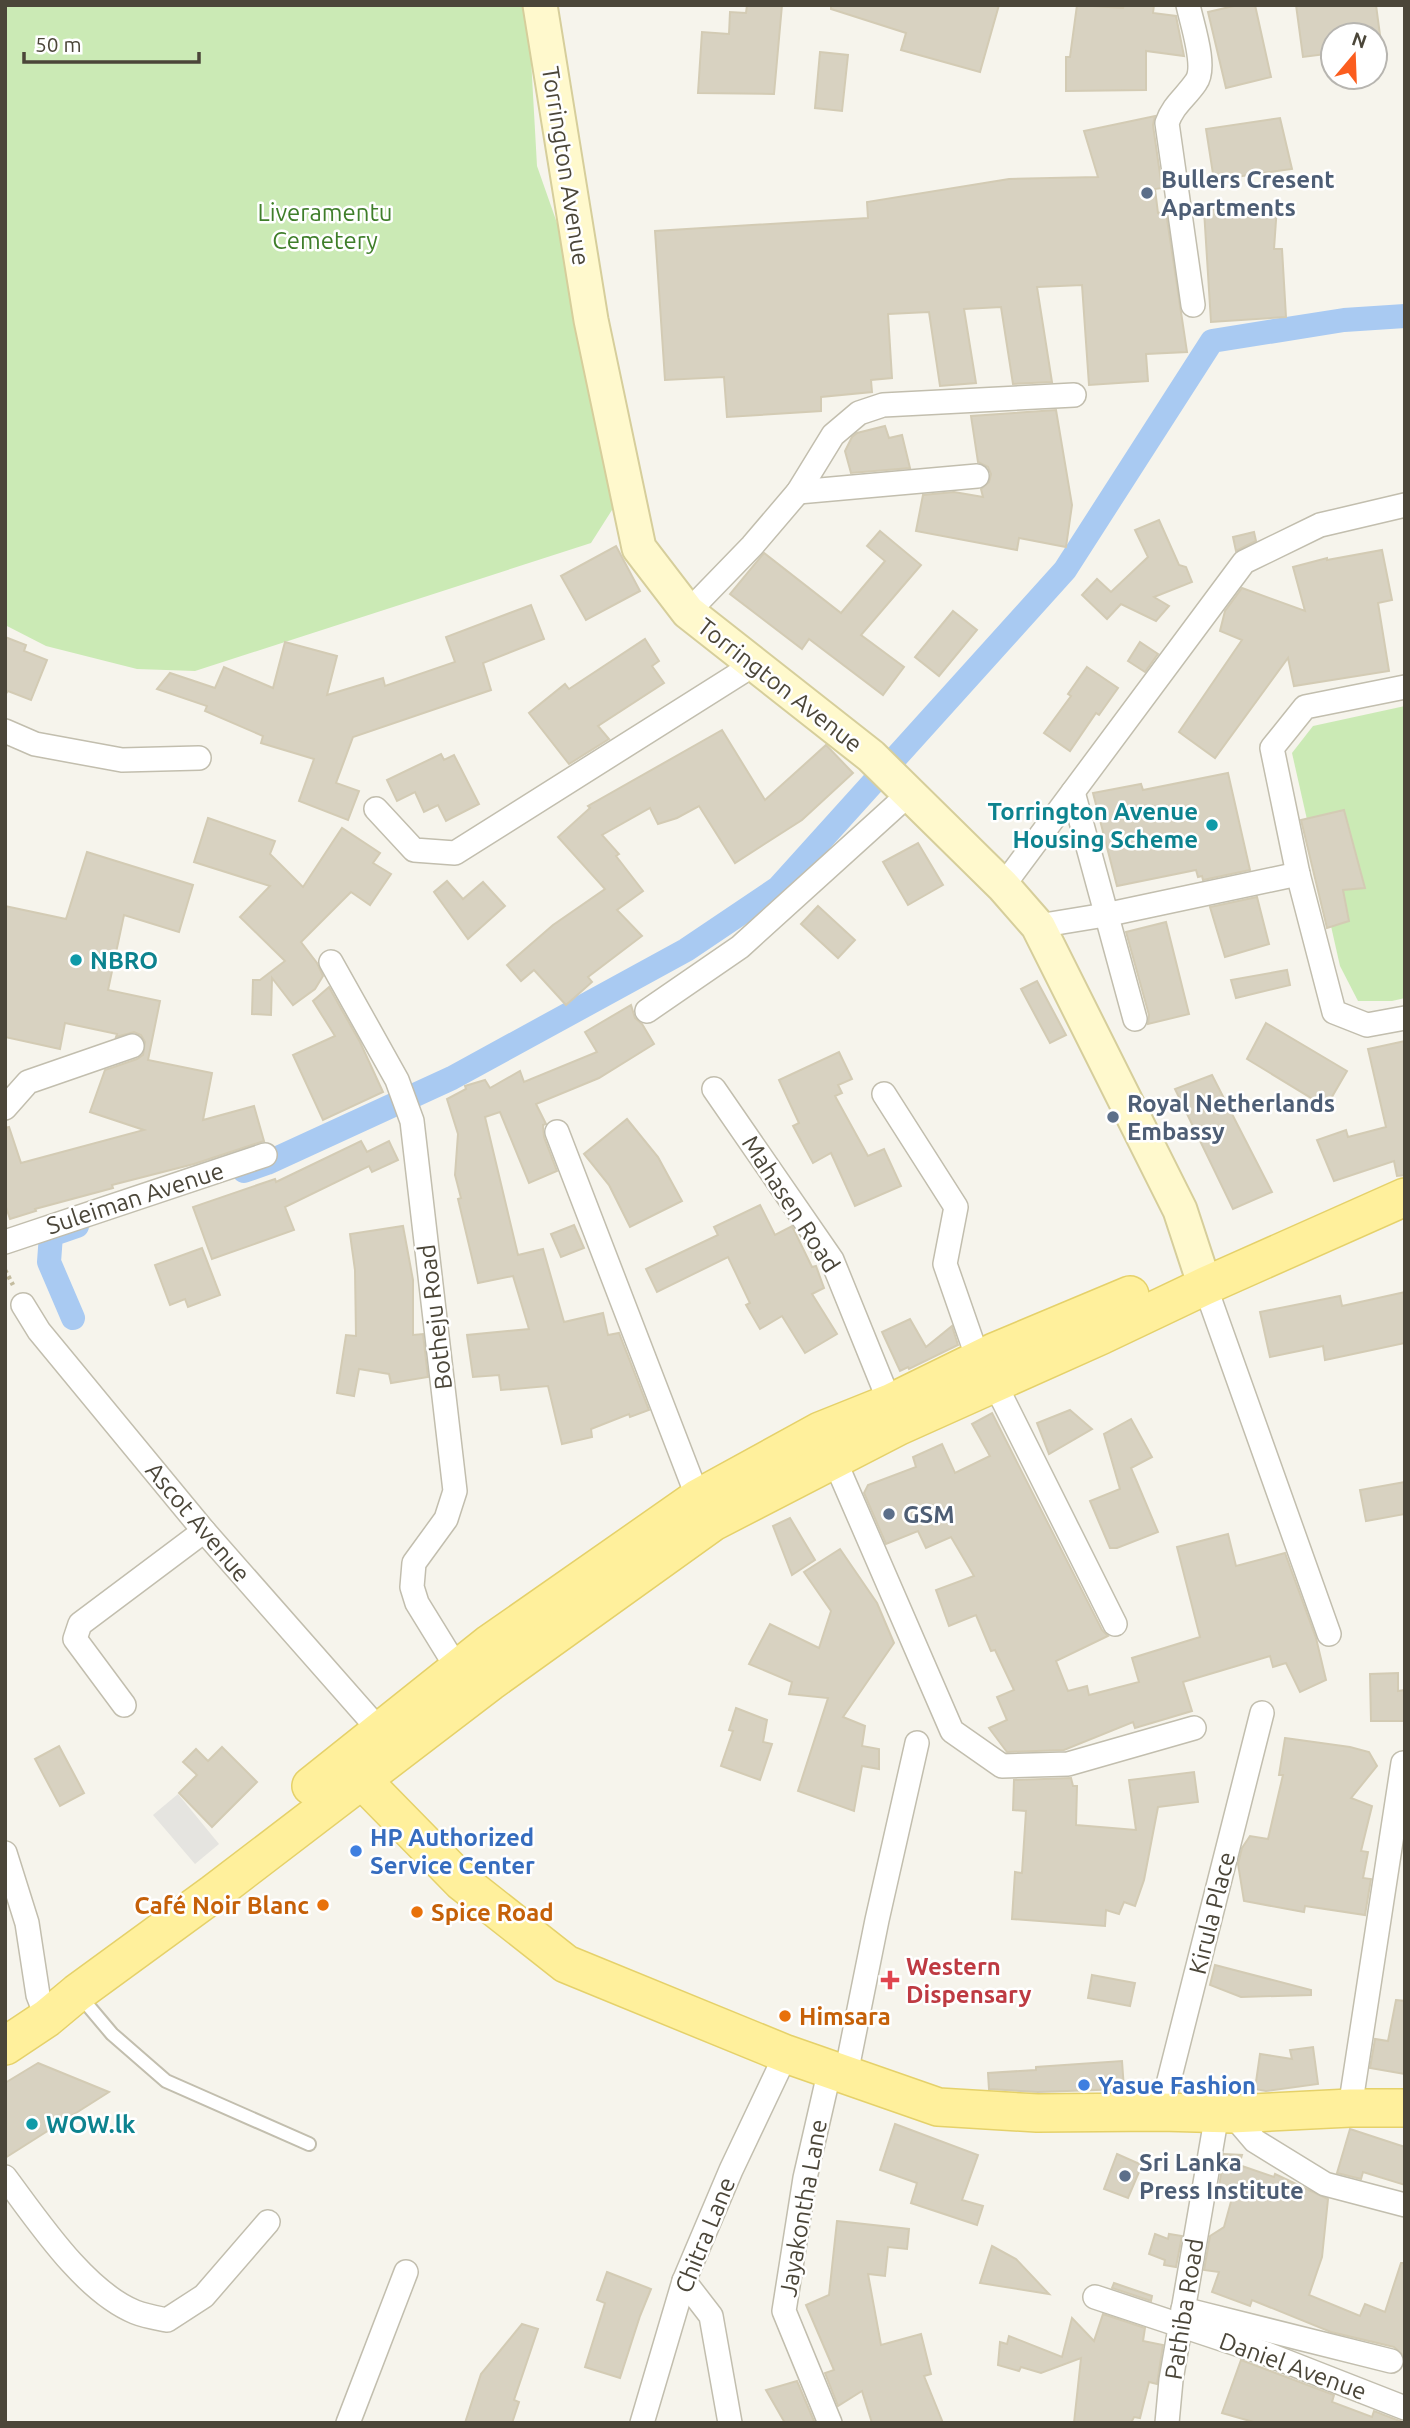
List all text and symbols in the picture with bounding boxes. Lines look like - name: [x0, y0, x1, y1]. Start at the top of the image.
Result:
- scale bar: [24, 21, 200, 65]
- north arrow: [1319, 21, 1389, 91]
- text: N: [1349, 27, 1370, 53]
- text: 50 m: [35, 32, 82, 56]
- street label: Torrington Avenue: [537, 65, 595, 267]
- place label: Bullers Cresent Apartments: [1161, 166, 1335, 221]
- marker: Bullers Cresent Apartments: [1139, 185, 1155, 201]
- park label: Liveramentu Cemetery: [257, 199, 393, 254]
- street label: Torrington Avenue: [692, 612, 868, 758]
- place label: Torrington Avenue Housing Scheme: [988, 798, 1198, 853]
- marker: Torrington Avenue Housing Scheme: [1204, 817, 1220, 833]
- place label: NBRO: [90, 947, 158, 974]
- marker: NBRO: [68, 952, 84, 968]
- place label: Royal Netherlands Embassy: [1127, 1090, 1335, 1145]
- marker: Royal Netherlands Embassy: [1105, 1109, 1121, 1125]
- street label: Mahasen Road: [737, 1131, 845, 1277]
- street label: Suleiman Avenue: [43, 1157, 227, 1239]
- street label: Botheju Road: [413, 1243, 457, 1391]
- street label: Ascot Avenue: [140, 1457, 256, 1587]
- place label: GSM: [903, 1501, 955, 1528]
- marker: GSM: [881, 1506, 897, 1522]
- place label: HP Authorized Service Center: [370, 1824, 535, 1879]
- marker: HP Authorized Service Center: [348, 1843, 364, 1859]
- street label: Kirula Place: [1184, 1849, 1240, 1977]
- place label: Café Noir Blanc: [134, 1892, 309, 1919]
- marker: Café Noir Blanc: [315, 1897, 331, 1913]
- place label: Spice Road: [431, 1899, 554, 1926]
- marker: Spice Road: [409, 1904, 425, 1920]
- place label: Western Dispensary: [906, 1953, 1032, 2008]
- marker: Western Dispensary: [880, 1970, 900, 1990]
- place label: Himsara: [799, 2003, 891, 2030]
- marker: Himsara: [777, 2008, 793, 2024]
- place label: Yasue Fashion: [1098, 2072, 1256, 2099]
- marker: Yasue Fashion: [1076, 2077, 1092, 2093]
- place label: WOW.lk: [46, 2111, 136, 2138]
- marker: WOW.lk: [24, 2116, 40, 2132]
- street label: Jayakontha Lane: [774, 2117, 832, 2299]
- place label: Sri Lanka Press Institute: [1139, 2149, 1304, 2204]
- marker: Sri Lanka Press Institute: [1117, 2168, 1133, 2184]
- street label: Chitra Lane: [670, 2173, 740, 2297]
- street label: Pathiba Road: [1160, 2236, 1208, 2382]
- street label: Daniel Avenue: [1216, 2327, 1370, 2405]

